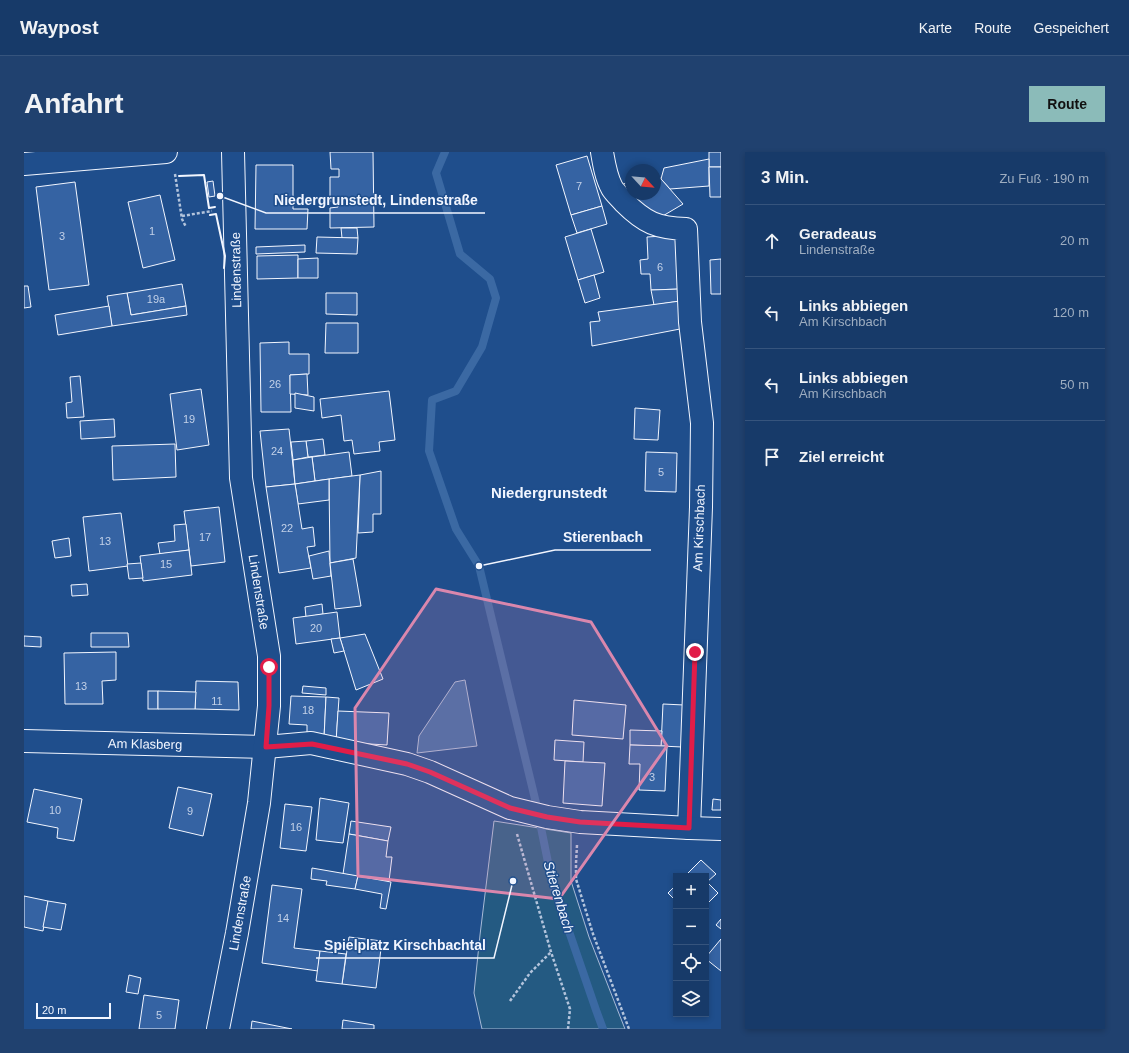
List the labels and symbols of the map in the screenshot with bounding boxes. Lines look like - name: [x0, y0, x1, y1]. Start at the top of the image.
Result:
- north arrow: [625, 164, 661, 200]
- house number: 7: [576, 180, 582, 192]
- callout: Niedergrunstedt, Lindenstraße: [266, 187, 485, 213]
- text: Niedergrunstedt, Lindenstraße: [274, 192, 478, 208]
- house number: 1: [149, 225, 155, 237]
- house number: 3: [59, 230, 65, 242]
- street label: Lindenstraße: [228, 232, 244, 308]
- house number: 6: [657, 261, 663, 273]
- house number: 19a: [147, 293, 166, 305]
- house number: 26: [269, 378, 281, 390]
- house number: 19: [183, 413, 195, 425]
- house number: 24: [271, 445, 283, 457]
- house number: 5: [658, 466, 664, 478]
- district label: Niedergrunstedt: [491, 484, 607, 501]
- street label: Am Kirschbach: [690, 484, 708, 572]
- house number: 22: [281, 522, 293, 534]
- callout: Stierenbach: [555, 524, 651, 550]
- text: Stierenbach: [563, 529, 643, 545]
- house number: 17: [199, 531, 211, 543]
- house number: 13: [99, 535, 111, 547]
- street label: Lindenstraße: [246, 553, 272, 631]
- house number: 15: [160, 558, 172, 570]
- house number: 20: [310, 622, 322, 634]
- route end: [686, 643, 704, 661]
- route start: [260, 658, 278, 676]
- house number: 13: [75, 680, 87, 692]
- house number: 11: [211, 695, 223, 707]
- house number: 18: [302, 704, 314, 716]
- street label: Am Klasberg: [108, 736, 182, 752]
- house number: 3: [649, 771, 655, 783]
- house number: 10: [49, 804, 61, 816]
- house number: 9: [187, 805, 193, 817]
- house number: 16: [290, 821, 302, 833]
- water label: Stierenbach: [540, 859, 578, 935]
- street label: Lindenstraße: [226, 874, 254, 952]
- house number: 14: [277, 912, 289, 924]
- callout: Spielplatz Kirschbachtal: [316, 932, 494, 958]
- text: Spielplatz Kirschbachtal: [324, 937, 486, 953]
- scale bar: [36, 1001, 111, 1020]
- house number: 5: [156, 1009, 162, 1021]

